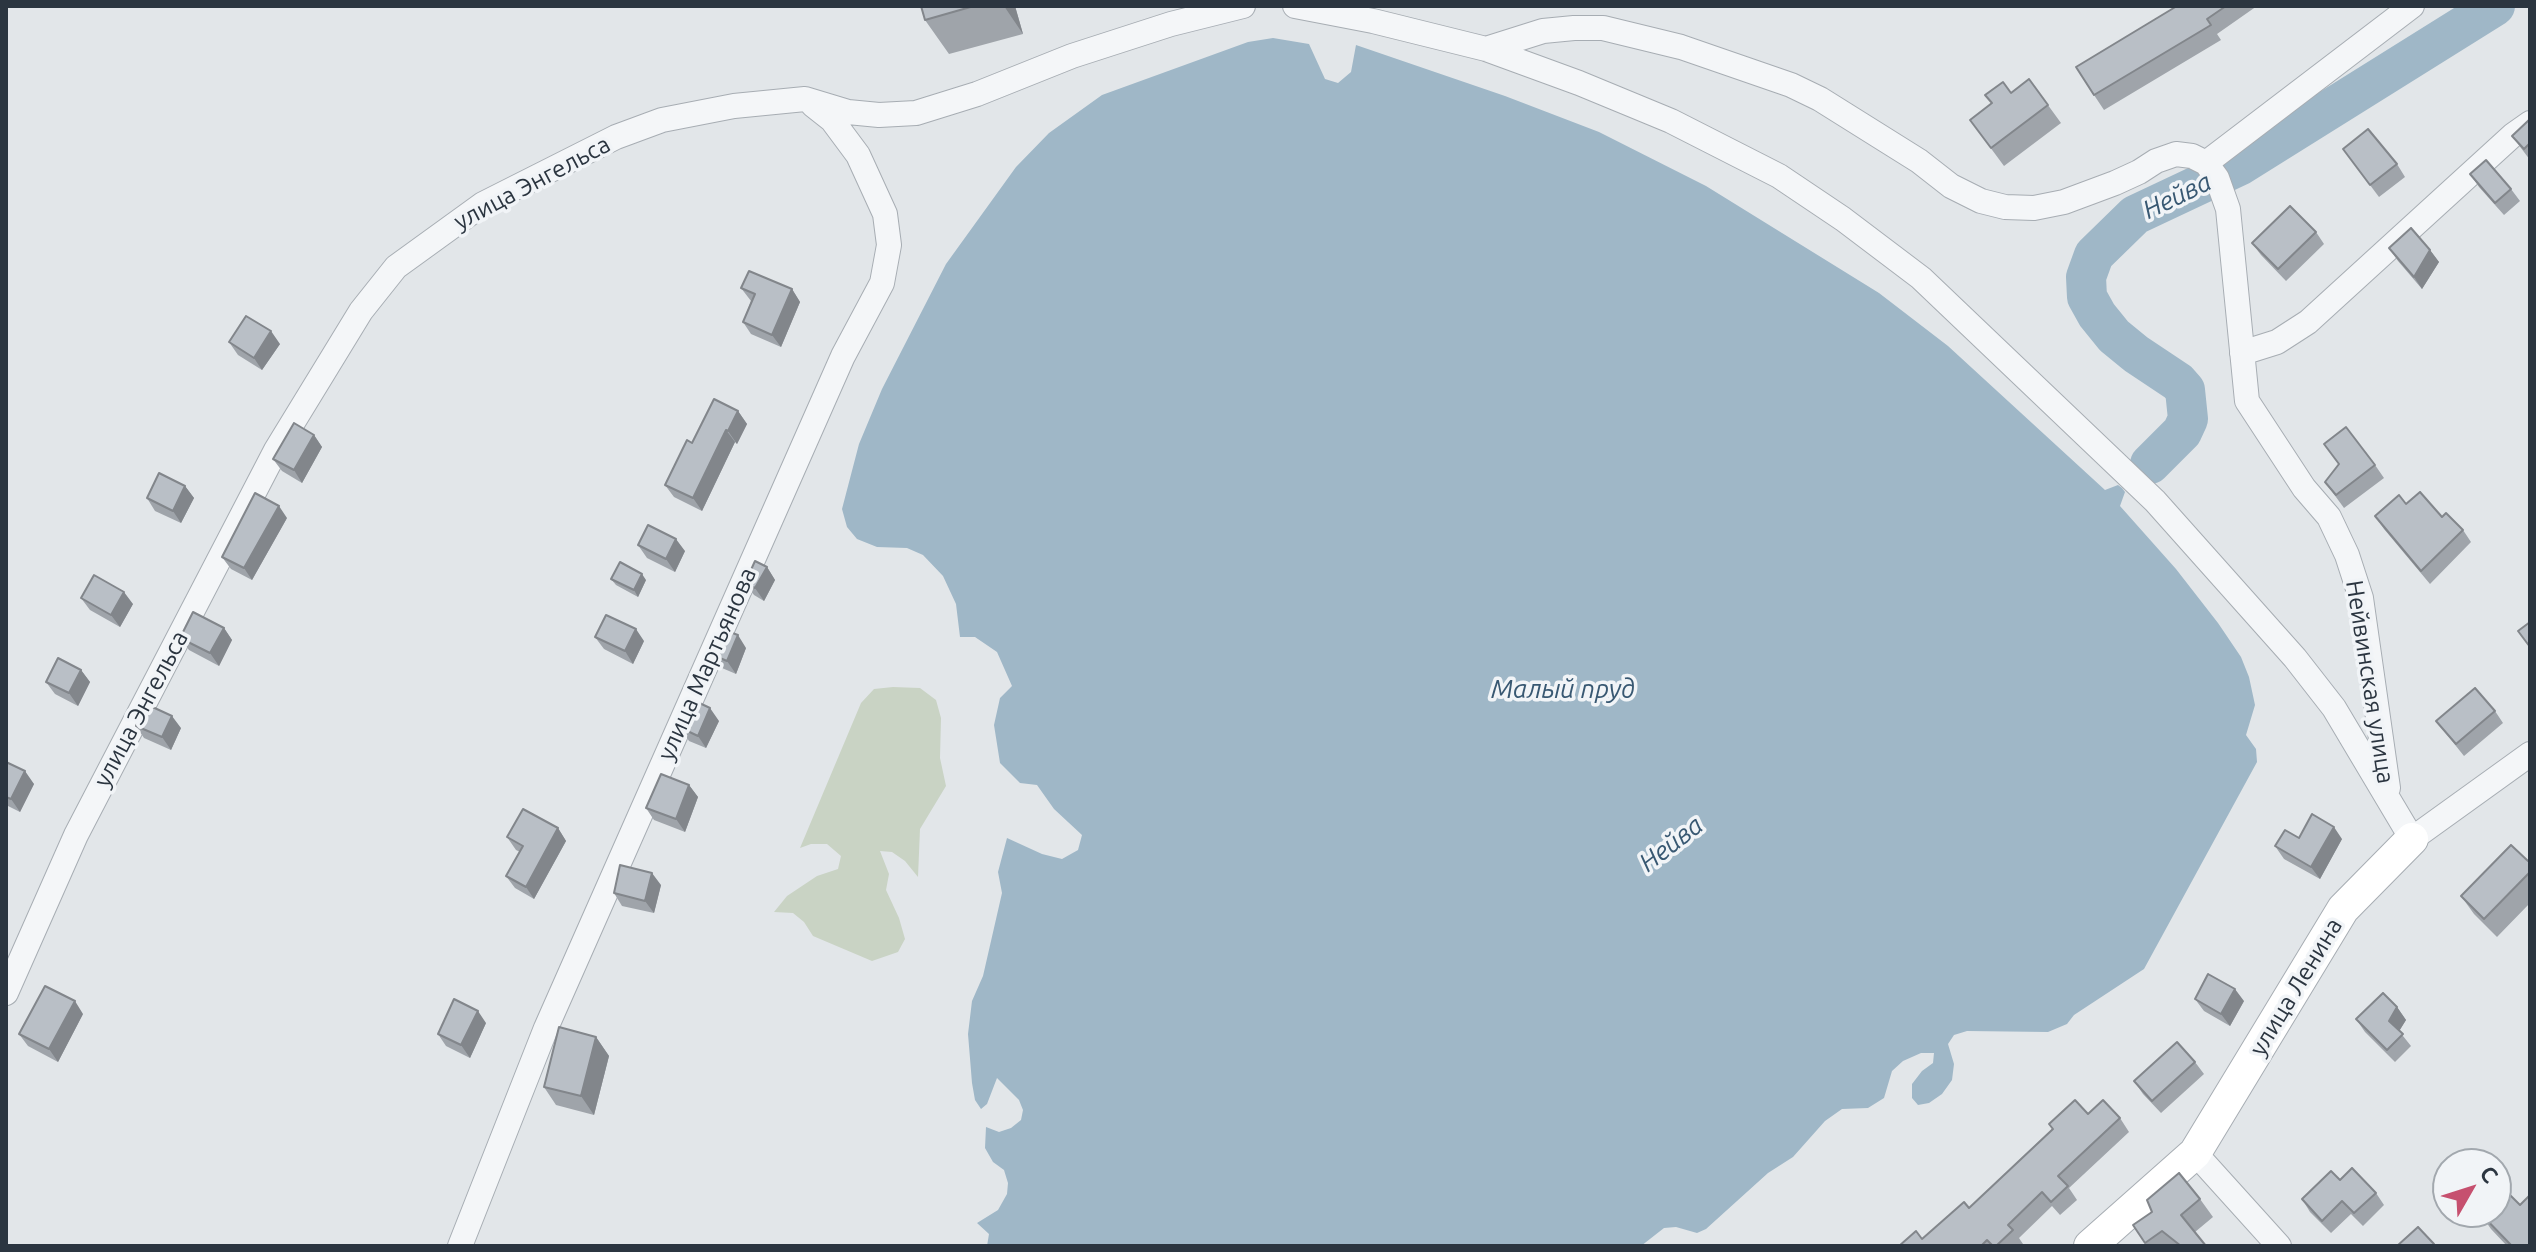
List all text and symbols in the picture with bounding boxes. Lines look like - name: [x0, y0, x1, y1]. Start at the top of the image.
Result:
- street label: улица Энгельса: [449, 130, 615, 236]
- water label: Нейва: [2138, 166, 2216, 226]
- street label: улица Мартьянова: [652, 563, 762, 765]
- street label: Нейвинская улица: [2340, 578, 2400, 786]
- street label: улица Энгельса: [88, 626, 194, 792]
- water label: Малый пруд: [1491, 673, 1635, 705]
- water label: Нейва: [1633, 809, 1709, 879]
- street label: улица Ленина: [2244, 913, 2348, 1061]
- north arrow: [2432, 1148, 2512, 1228]
- text: С: [2475, 1161, 2504, 1187]

